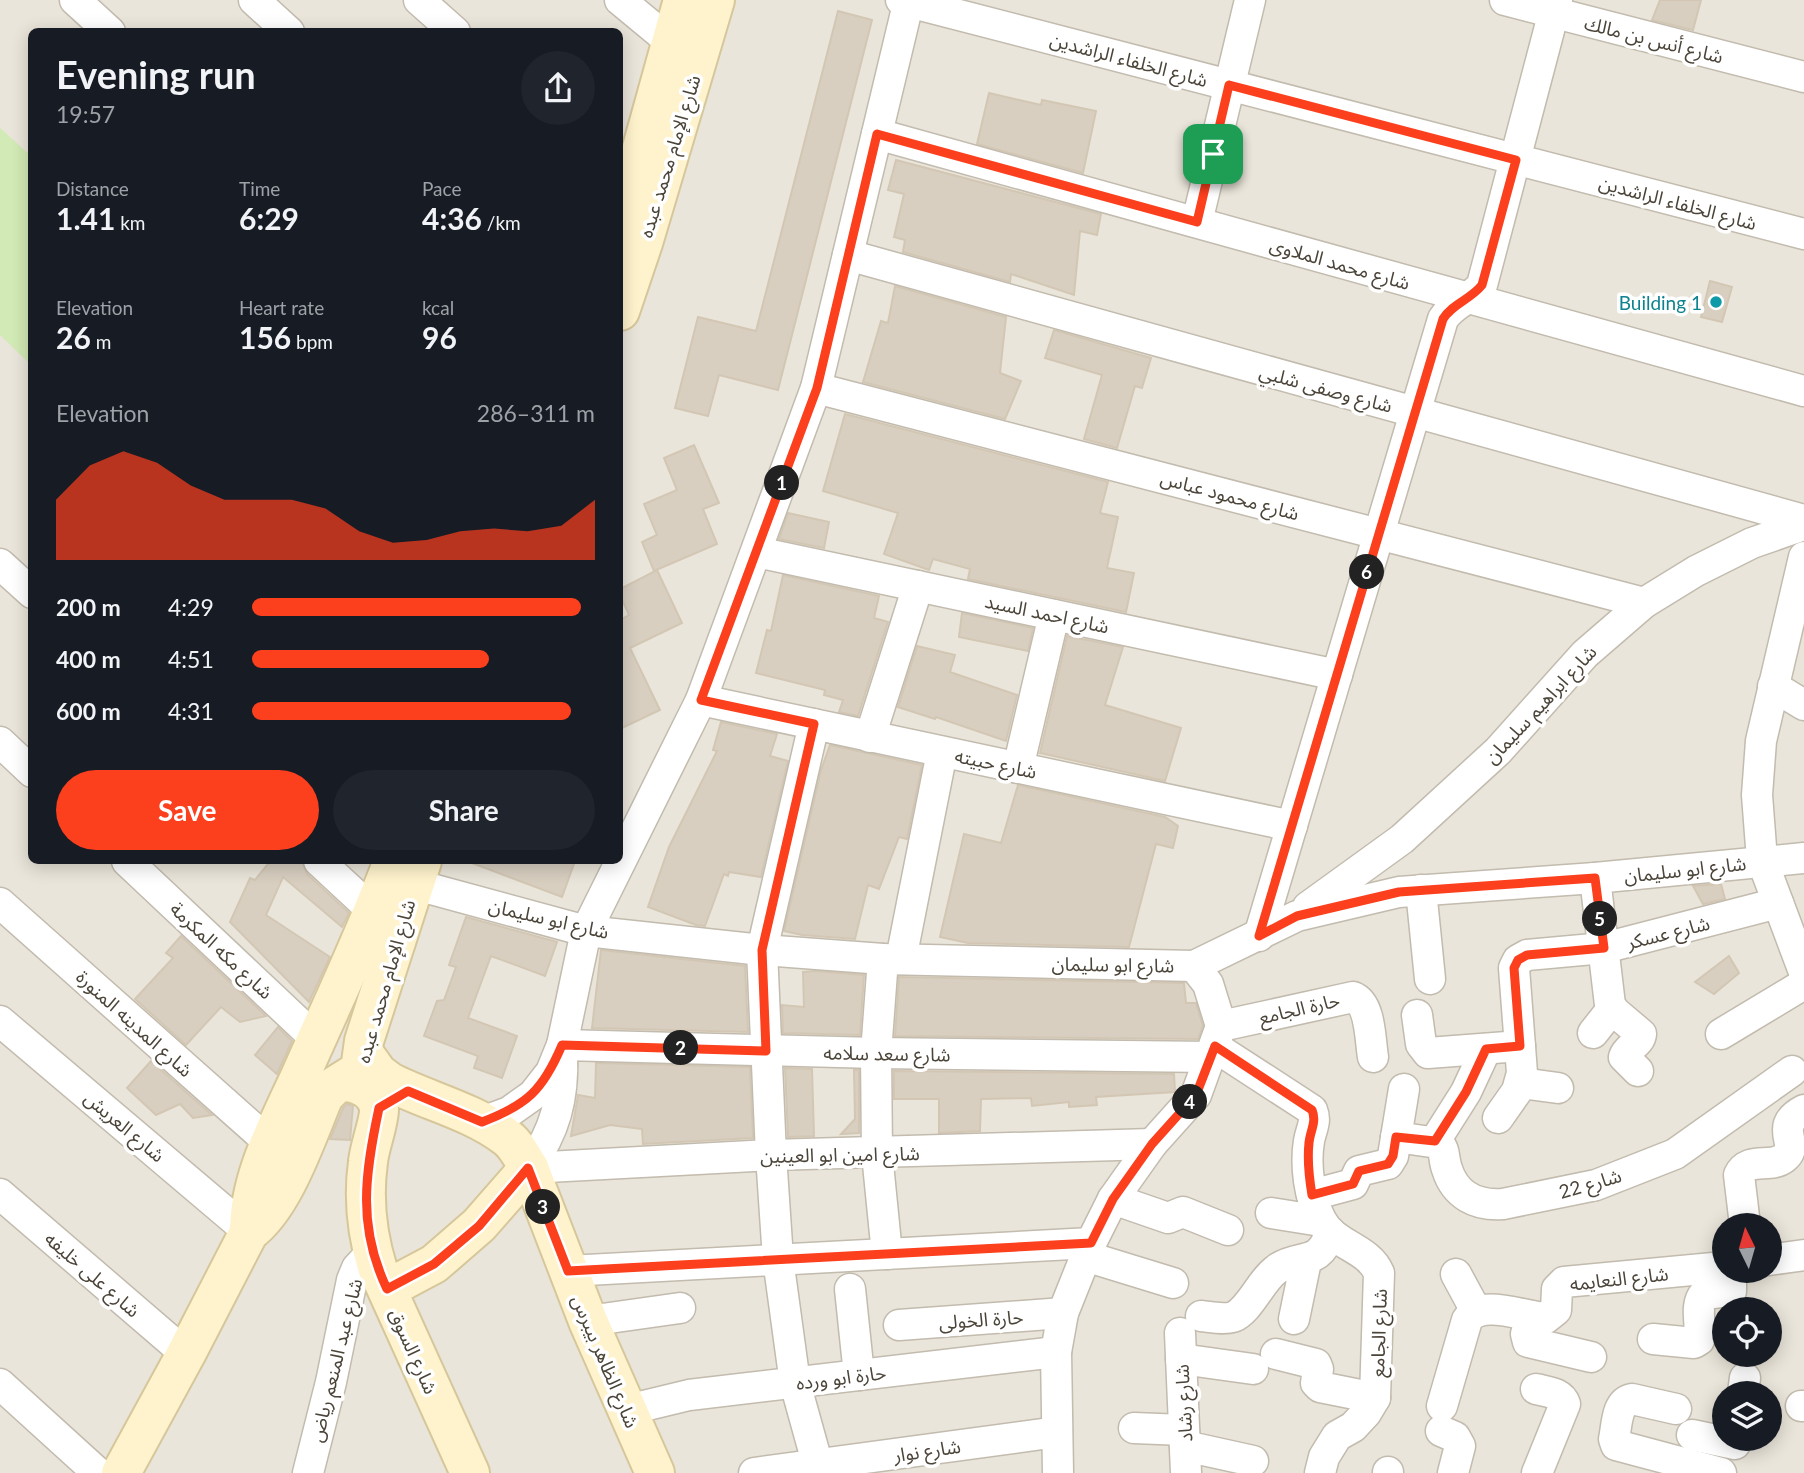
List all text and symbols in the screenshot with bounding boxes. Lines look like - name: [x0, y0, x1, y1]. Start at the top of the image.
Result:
- street label: شارع أنس بن مالك: [1581, 11, 1726, 70]
- street label: شارع الخلفاء الراشدين: [1047, 27, 1210, 94]
- text: Evening run: [56, 51, 256, 97]
- button: share: [521, 51, 595, 125]
- street label: شارع الإمام محمد عبده: [633, 72, 709, 241]
- text: 19:57: [56, 100, 115, 128]
- pin: [1183, 124, 1243, 184]
- icon: arrive: [1194, 135, 1232, 173]
- street label: شارع الخلفاء الراشدين: [1596, 170, 1759, 237]
- text: Distance: [56, 177, 129, 200]
- text: Time: [239, 177, 280, 200]
- text: Pace: [422, 177, 461, 200]
- text: 1.41: [56, 200, 115, 236]
- text: 6:29: [239, 200, 299, 236]
- text: 4:36: [422, 200, 482, 236]
- text: km: [115, 211, 145, 234]
- text: /km: [482, 211, 521, 234]
- street label: شارع محمد الملاوى: [1266, 232, 1413, 297]
- place label: Building 1: [1619, 291, 1702, 314]
- marker: Building 1: [1708, 294, 1724, 310]
- text: Elevation: [56, 296, 133, 319]
- text: Heart rate: [239, 296, 324, 319]
- text: kcal: [422, 296, 454, 319]
- text: 26: [56, 319, 91, 355]
- text: 156: [239, 319, 291, 355]
- text: 96: [422, 319, 457, 355]
- text: m: [91, 330, 111, 353]
- text: bpm: [291, 330, 333, 353]
- street label: شارع وصفى شلبي: [1256, 359, 1395, 421]
- text: Elevation: [56, 399, 149, 427]
- text: 286–311 m: [477, 399, 595, 427]
- street label: شارع محمود عباس: [1157, 465, 1302, 527]
- pin: 1: [764, 466, 800, 500]
- text: 1: [776, 471, 787, 494]
- pin: 6: [1350, 554, 1384, 590]
- text: 6: [1361, 560, 1372, 583]
- street label: شارع احمد السيد: [982, 589, 1111, 640]
- text: 200 m: [56, 593, 121, 621]
- text: 4:29: [168, 593, 214, 621]
- street label: شارع ابراهيم سليمان: [1479, 640, 1604, 771]
- text: 400 m: [56, 645, 121, 673]
- text: 4:51: [168, 645, 214, 673]
- text: 600 m: [56, 697, 121, 725]
- text: 4:31: [168, 697, 214, 725]
- street label: شارع حبيته: [952, 743, 1039, 786]
- button: Save: [56, 770, 319, 850]
- button: Share: [333, 770, 595, 850]
- street label: شارع ابو سليمان: [1623, 851, 1747, 890]
- street label: شارع ابو سليمان: [486, 893, 611, 946]
- street label: شارع مكه المكرمة: [164, 897, 278, 1006]
- street label: شارع الإمام محمد عبده: [351, 897, 423, 1066]
- pin: 5: [1582, 902, 1618, 936]
- text: 5: [1594, 907, 1605, 930]
- street label: شارع عسكر: [1623, 911, 1713, 957]
- street label: شارع ابو سليمان: [1051, 951, 1174, 980]
- street label: شارع المدينه المنورة: [70, 965, 198, 1083]
- street label: حارة الجامع: [1256, 987, 1343, 1032]
- pin: 2: [664, 1030, 698, 1066]
- text: 2: [675, 1036, 686, 1059]
- street label: شارع سعد سلامه: [823, 1040, 951, 1069]
- pin: 4: [1172, 1084, 1208, 1120]
- street label: شارع العريش: [78, 1086, 170, 1169]
- text: 4: [1184, 1090, 1195, 1113]
- street label: شارع امين ابو العينين: [760, 1141, 920, 1170]
- street label: شارع 22: [1556, 1163, 1625, 1206]
- pin: 3: [526, 1190, 560, 1224]
- text: 3: [537, 1195, 548, 1218]
- north arrow: [1712, 1213, 1782, 1283]
- map controls: [1712, 1213, 1782, 1451]
- street label: شارع على خليفه: [39, 1226, 145, 1324]
- street label: شارع النعايمه: [1568, 1261, 1670, 1298]
- street label: شارع عبد المنعم رياض: [304, 1276, 370, 1445]
- street label: شارع الجامع: [1365, 1288, 1395, 1378]
- street label: شارع الظاهر بيبرس: [565, 1291, 644, 1432]
- button: locate: [1712, 1297, 1782, 1367]
- street label: شارع السوق: [382, 1305, 443, 1399]
- street label: حارة الخولى: [938, 1305, 1024, 1334]
- street label: حارة ابو ورده: [795, 1360, 887, 1395]
- street label: شارع رشاد: [1169, 1363, 1200, 1442]
- button: layers: [1712, 1381, 1782, 1451]
- street label: شارع نوار: [891, 1434, 962, 1469]

